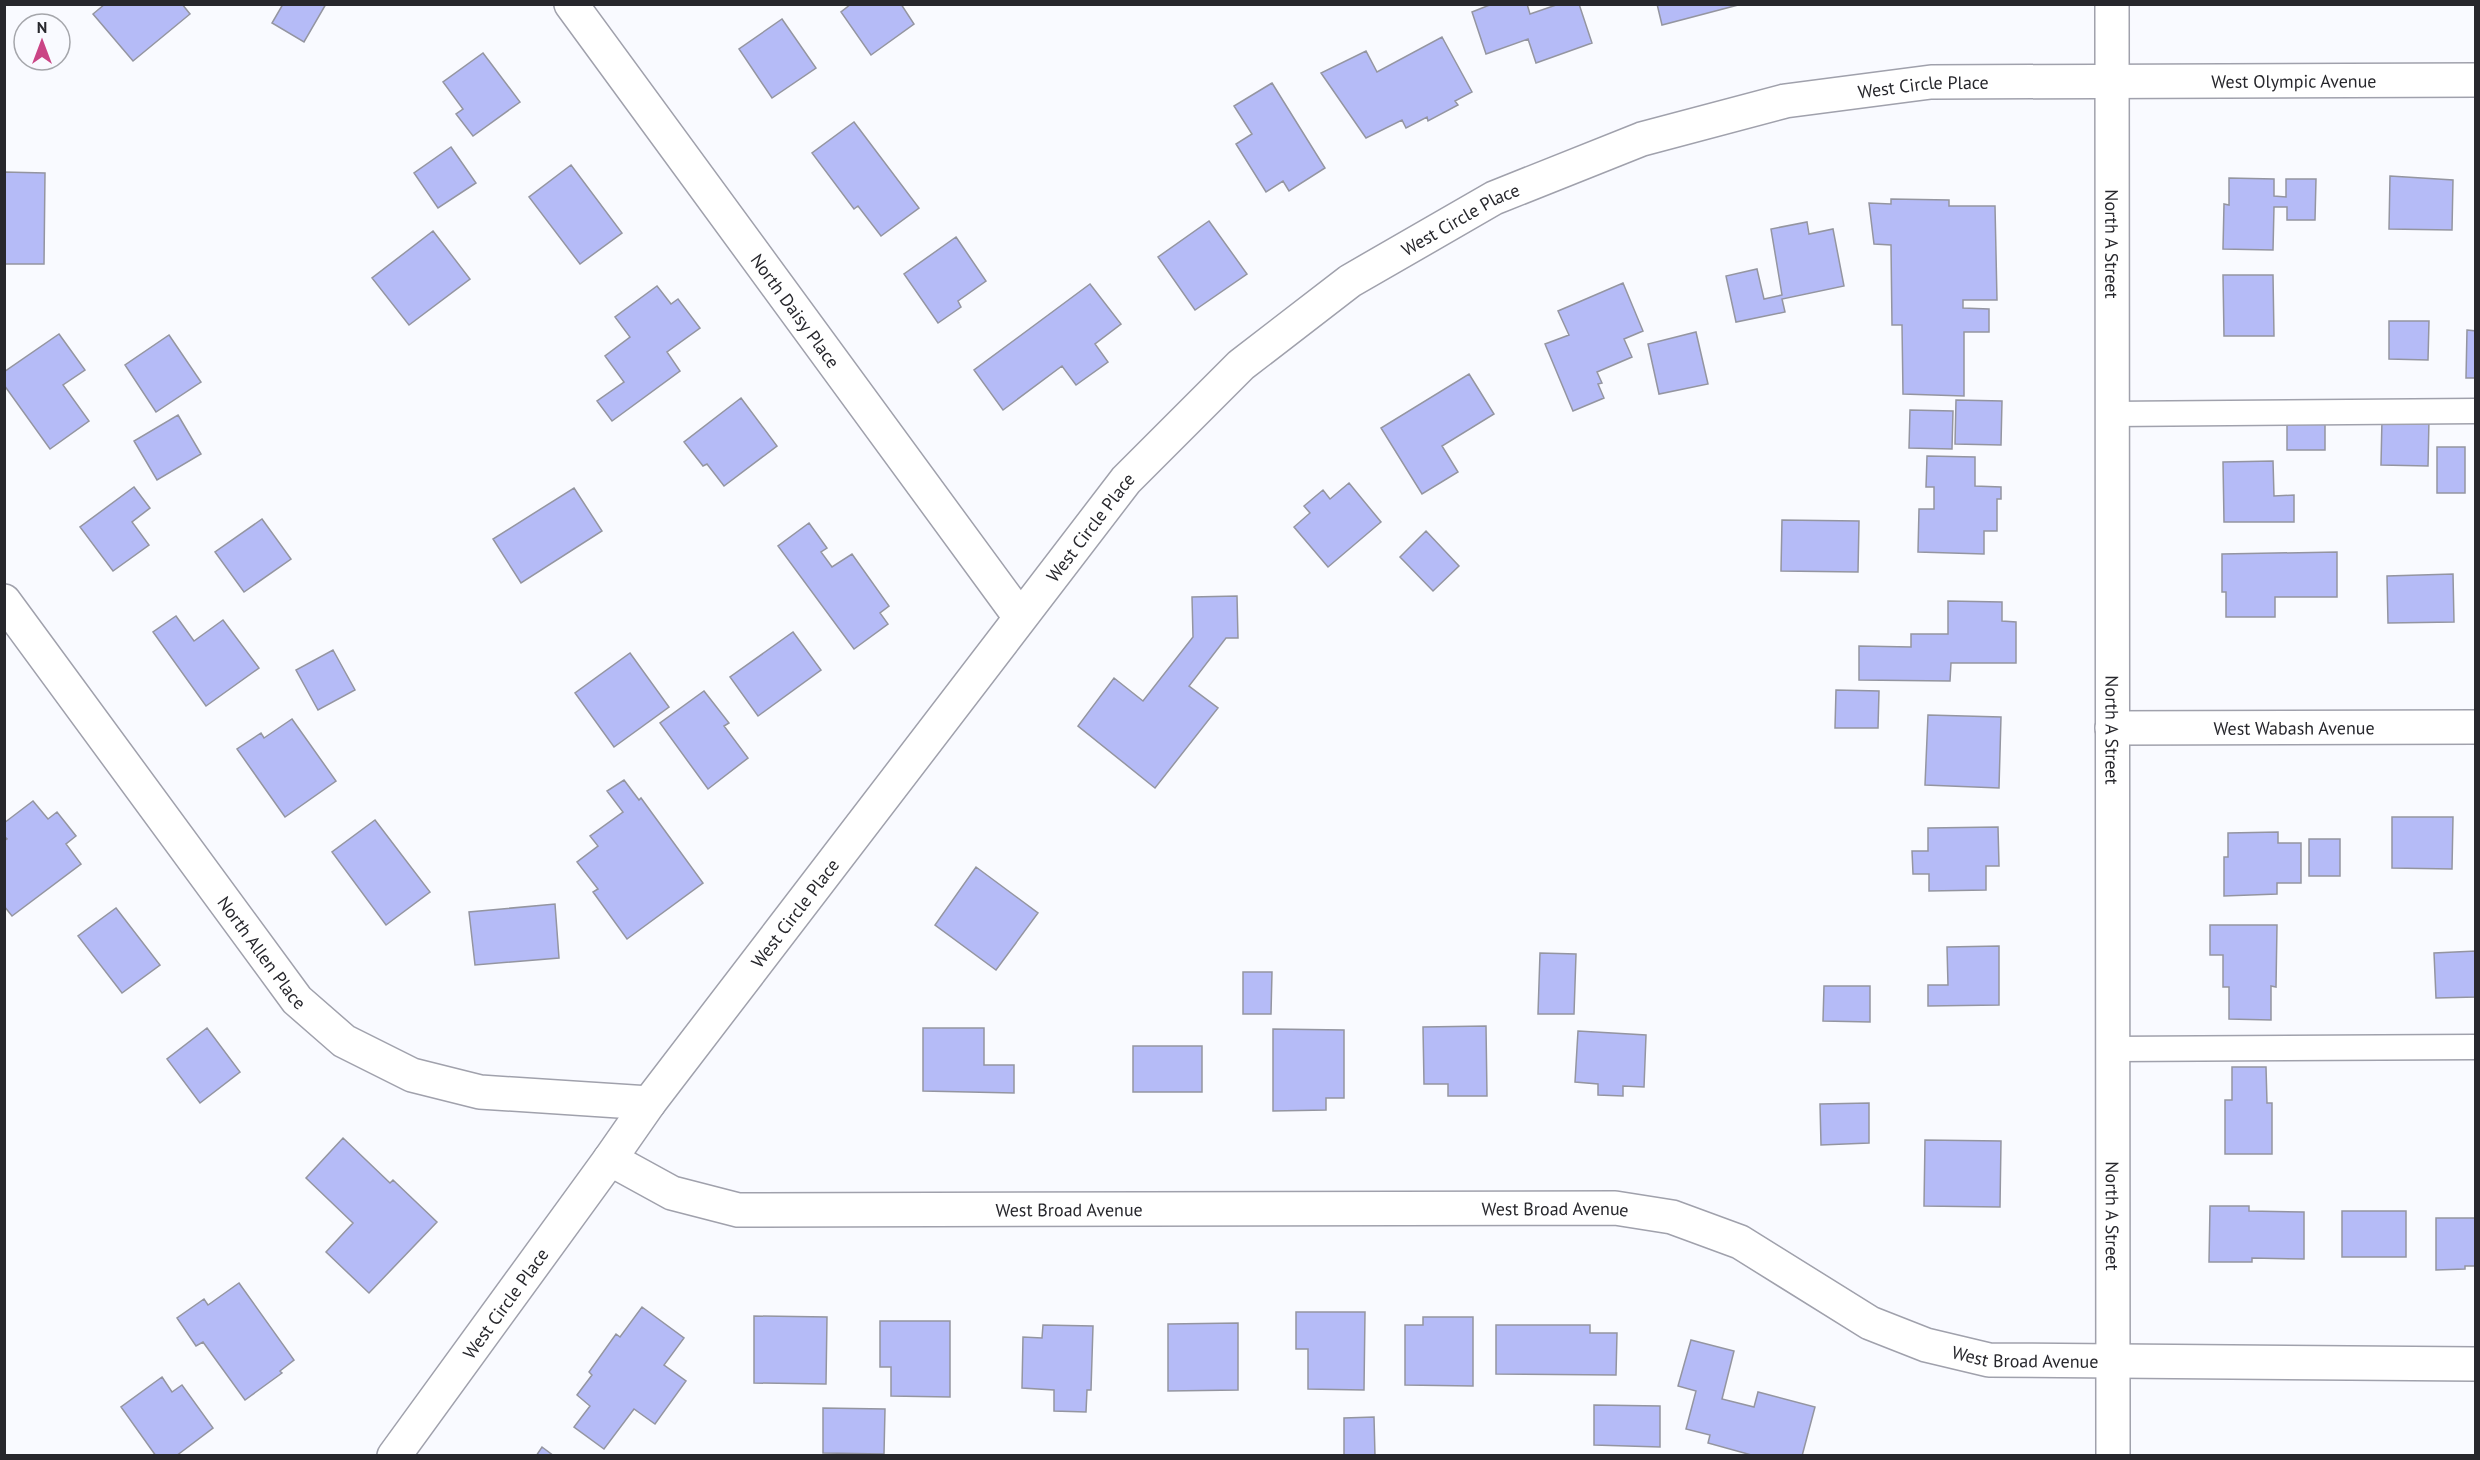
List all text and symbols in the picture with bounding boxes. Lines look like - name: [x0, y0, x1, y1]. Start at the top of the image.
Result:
- north arrow: [12, 12, 72, 72]
- text: N: [37, 17, 47, 37]
- street label: West Olympic Avenue: [2211, 69, 2377, 92]
- street label: West Circle Place: [1856, 70, 1989, 103]
- street label: West Circle Place: [1397, 178, 1523, 261]
- street label: North A Street: [2101, 189, 2124, 299]
- street label: North Daisy Place: [746, 249, 845, 372]
- street label: West Circle Place: [1041, 467, 1139, 586]
- street label: North A Street: [2101, 675, 2124, 785]
- street label: West Wabash Avenue: [2213, 716, 2375, 739]
- street label: West Circle Place: [745, 854, 844, 972]
- street label: North Allen Place: [213, 891, 311, 1014]
- street label: North A Street: [2101, 1161, 2124, 1271]
- street label: West Broad Avenue: [1481, 1196, 1630, 1222]
- street label: West Broad Avenue: [995, 1198, 1143, 1221]
- street label: West Circle Place: [457, 1243, 553, 1363]
- street label: West Broad Avenue: [1950, 1340, 2099, 1372]

